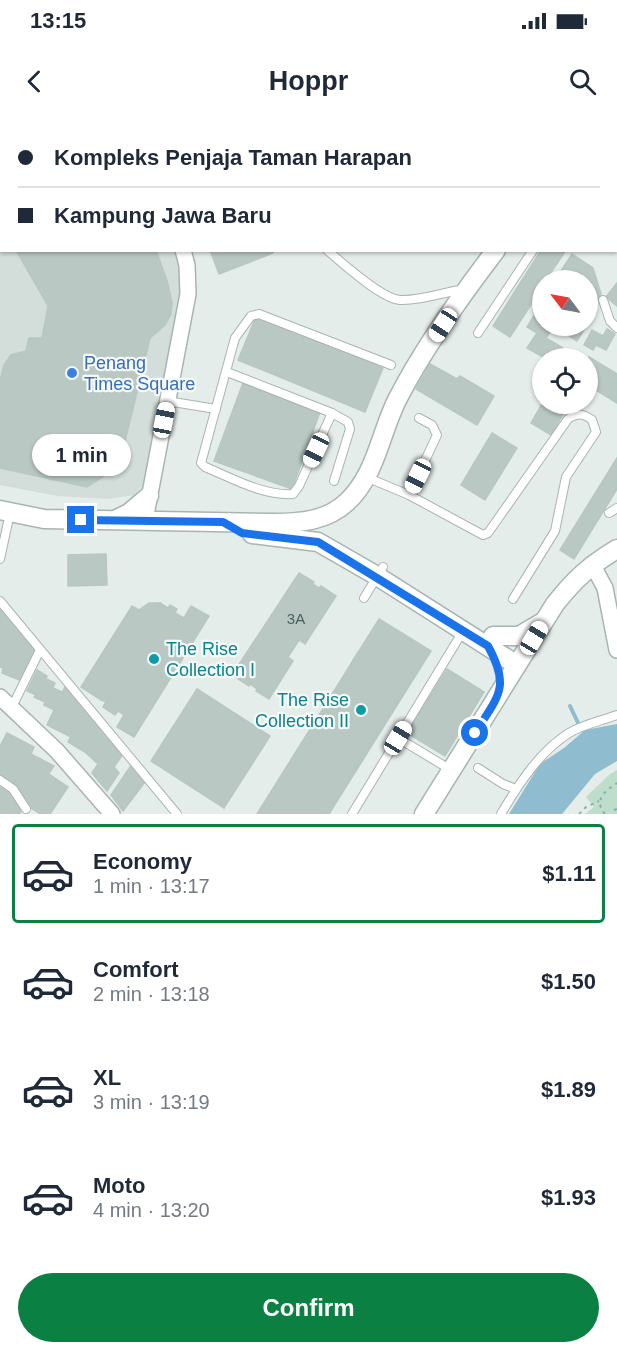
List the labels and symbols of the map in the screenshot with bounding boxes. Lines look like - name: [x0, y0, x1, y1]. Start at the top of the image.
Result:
- north arrow: [532, 270, 598, 336]
- car: [426, 305, 460, 345]
- place label: Penang Times Square: [84, 353, 195, 394]
- marker: Penang Times Square: [65, 366, 79, 380]
- car: [152, 401, 176, 439]
- car: [300, 430, 332, 470]
- callout: 1 min: [32, 433, 130, 475]
- car: [402, 456, 434, 496]
- route end: [67, 506, 94, 533]
- house number: 3A: [287, 610, 305, 627]
- car: [517, 618, 551, 658]
- place label: The Rise Collection I: [166, 639, 255, 680]
- marker: The Rise Collection I: [147, 652, 161, 666]
- place label: The Rise Collection II: [255, 690, 349, 731]
- marker: The Rise Collection II: [354, 703, 368, 717]
- car: [381, 718, 415, 758]
- route start: [461, 719, 488, 746]

